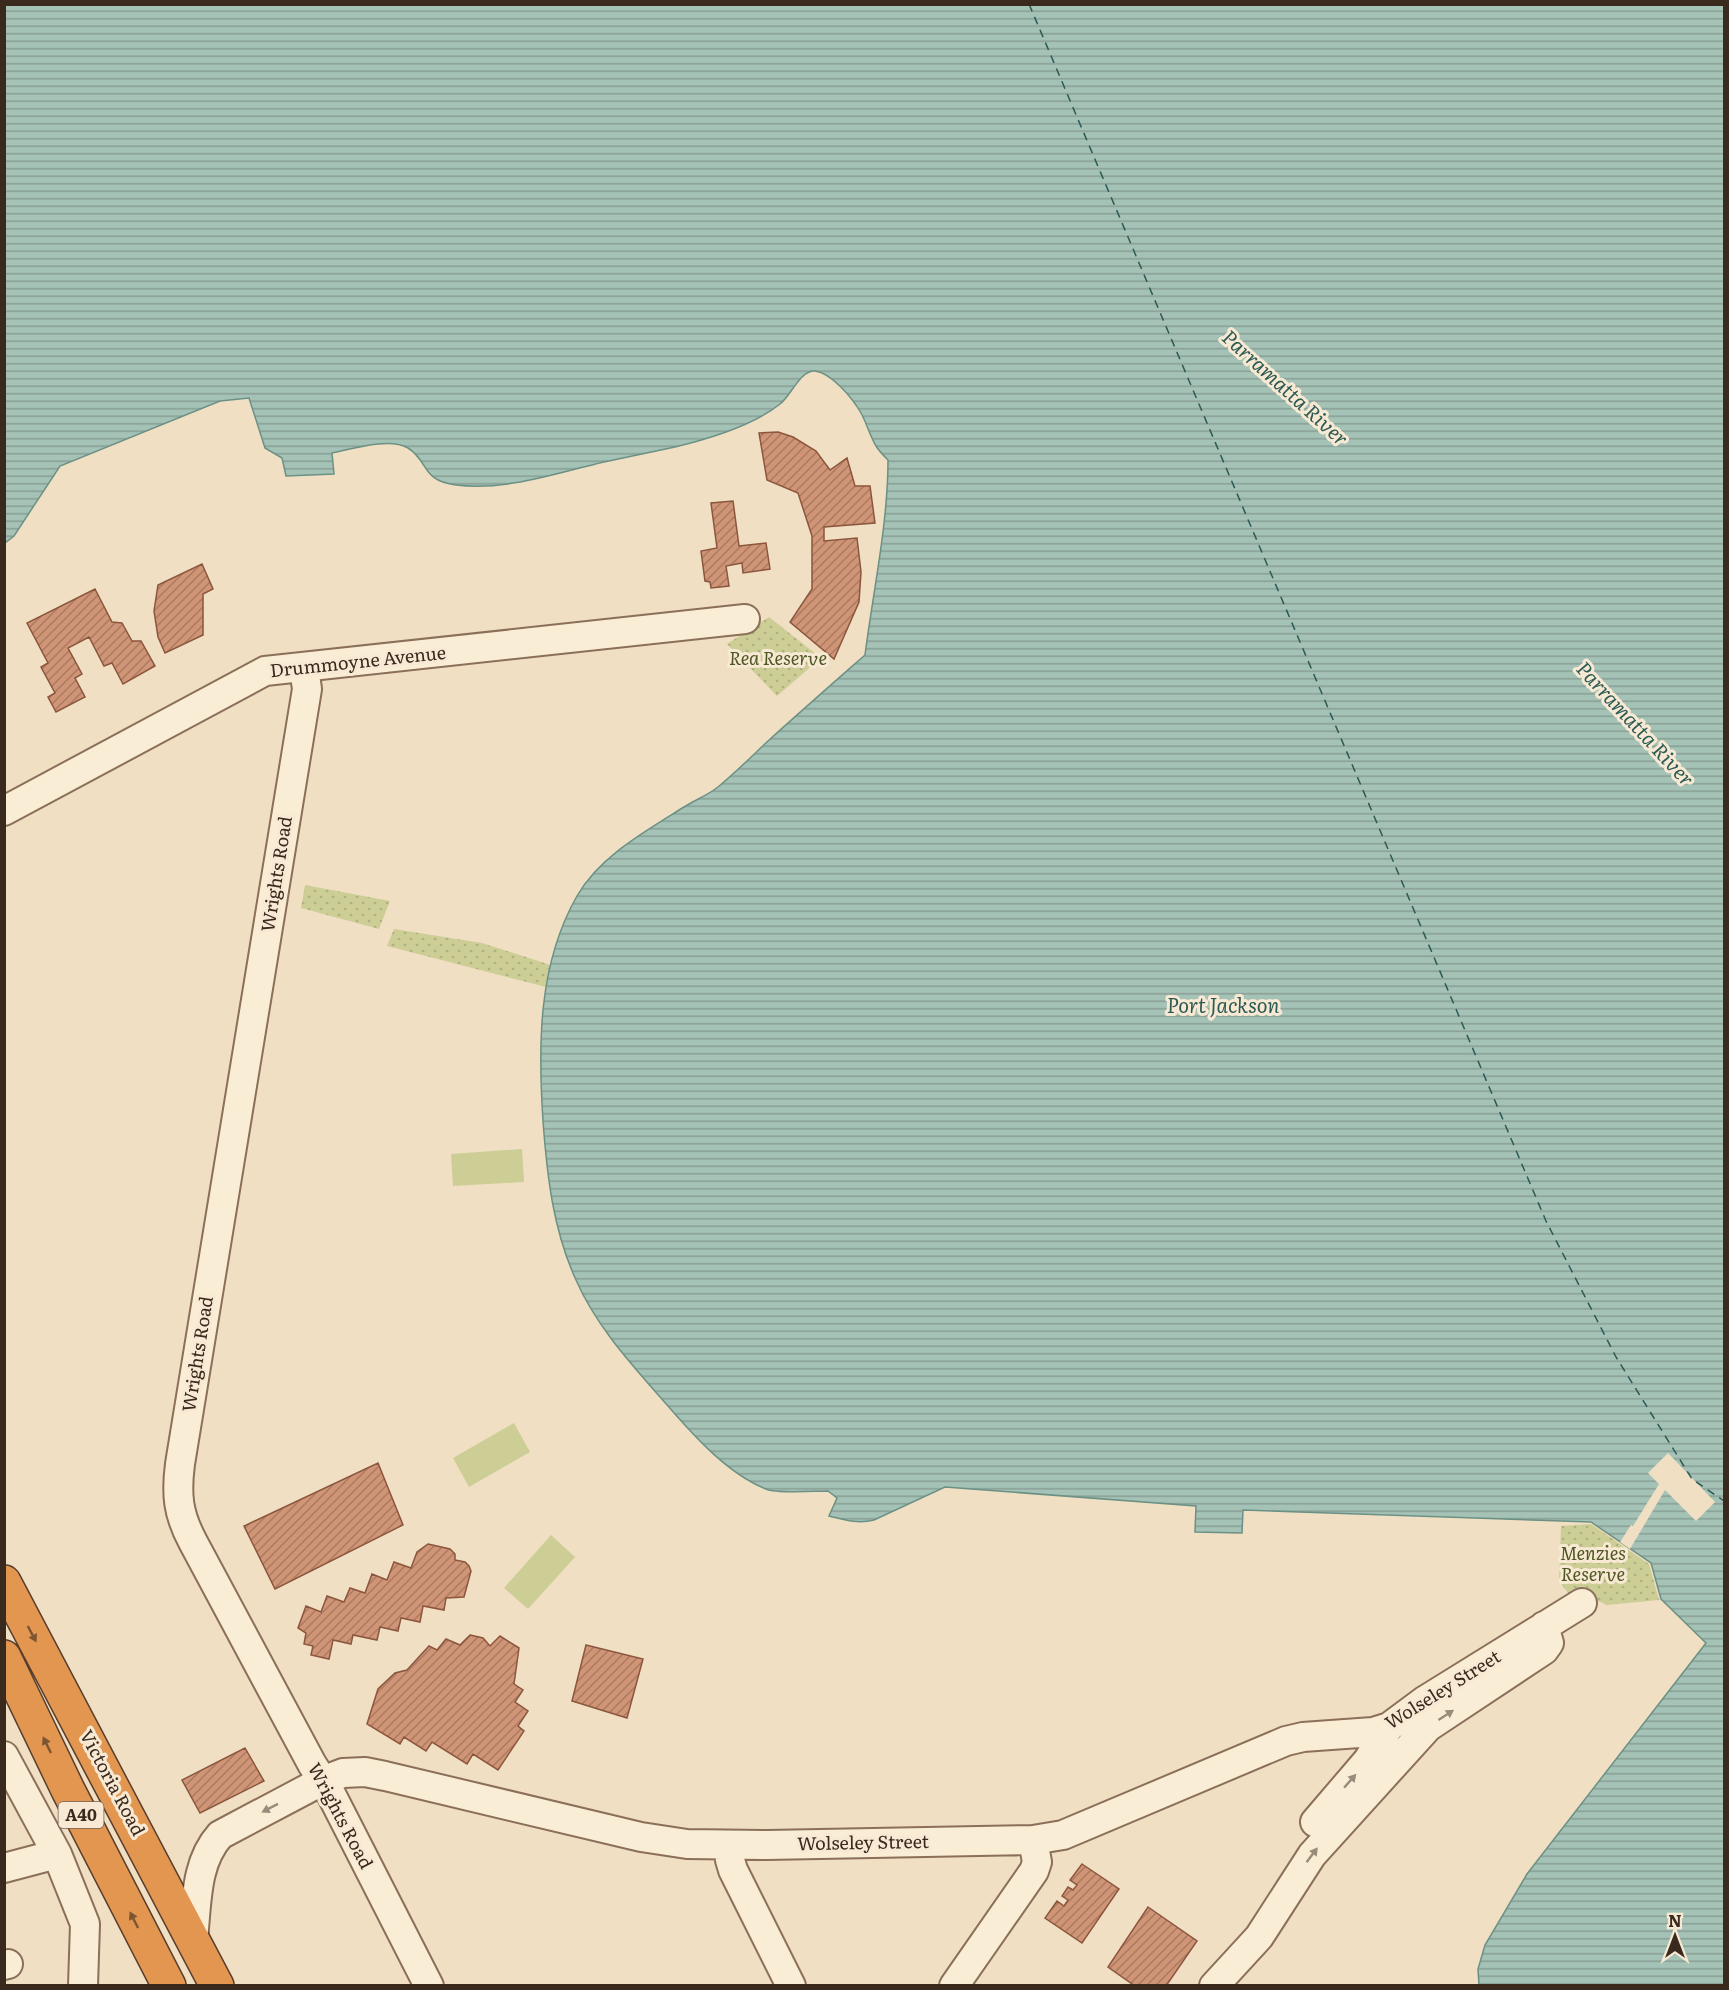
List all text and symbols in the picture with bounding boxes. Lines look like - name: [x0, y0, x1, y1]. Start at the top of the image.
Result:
- water label: Parramatta River: [1216, 321, 1356, 452]
- street label: Drummoyne Avenue: [268, 638, 447, 683]
- park label: Rea Reserve: [729, 644, 827, 671]
- water label: Parramatta River: [1571, 653, 1702, 792]
- street label: Wrights Road: [253, 814, 298, 934]
- water label: Port Jackson: [1167, 989, 1279, 1019]
- street label: Wrights Road: [174, 1294, 219, 1414]
- park label: Menzies Reserve: [1560, 1539, 1626, 1587]
- one-way arrow: [27, 1625, 37, 1642]
- street label: Wolseley Street: [1379, 1642, 1506, 1735]
- one-way arrow: [1438, 1709, 1454, 1720]
- street label: Victoria Road: [74, 1724, 153, 1840]
- one-way arrow: [43, 1737, 52, 1754]
- street label: Wrights Road: [302, 1757, 381, 1873]
- one-way arrow: [1343, 1774, 1356, 1789]
- road number: A40: [58, 1802, 104, 1828]
- one-way arrow: [262, 1803, 279, 1812]
- street label: Wolseley Street: [797, 1827, 930, 1856]
- one-way arrow: [1306, 1848, 1318, 1864]
- north arrow: [1645, 1906, 1705, 1966]
- text: N: [1668, 1908, 1682, 1932]
- one-way arrow: [130, 1911, 139, 1928]

